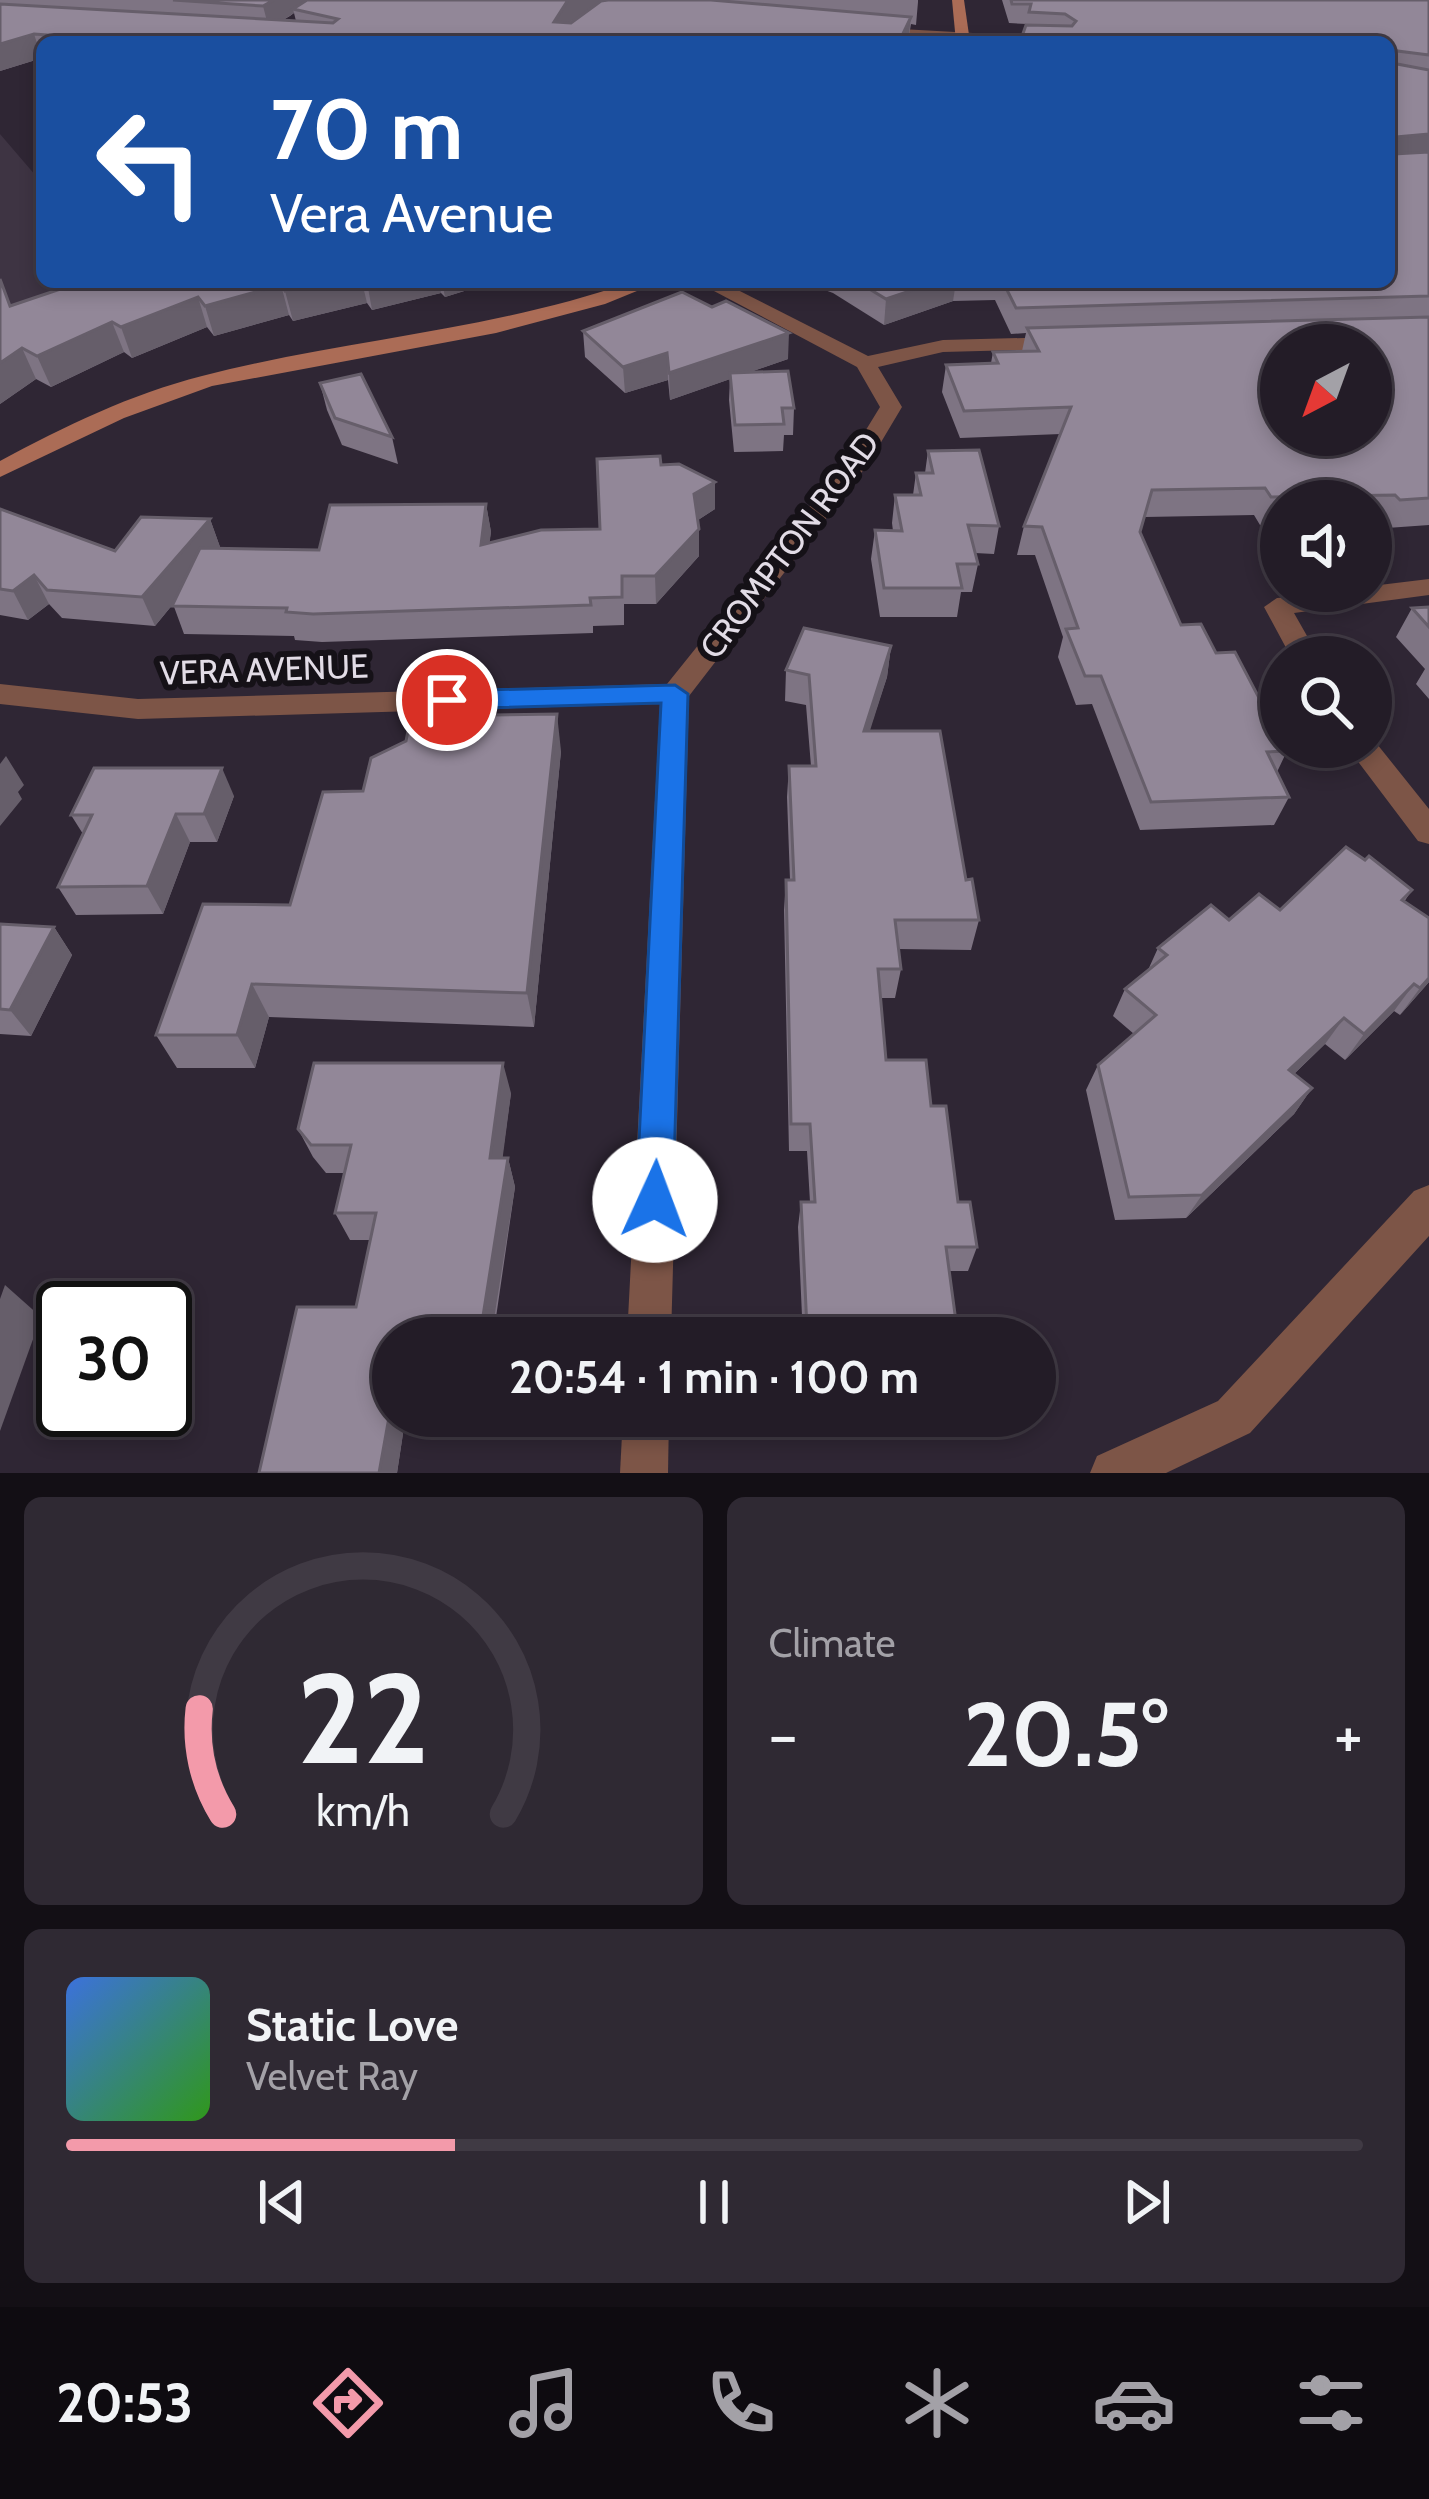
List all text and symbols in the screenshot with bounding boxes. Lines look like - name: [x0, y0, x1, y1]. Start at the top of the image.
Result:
- text: 70 m: [270, 78, 463, 180]
- icon: left: [72, 84, 228, 240]
- text: Vera Avenue: [270, 180, 553, 246]
- north arrow: [1260, 324, 1392, 456]
- map controls: [1260, 324, 1392, 768]
- street label: CROMPTON ROAD: [691, 424, 887, 666]
- button: sound: [1260, 480, 1392, 612]
- button: search: [1260, 636, 1392, 768]
- street label: VERA AVENUE: [159, 645, 369, 693]
- pin: [396, 649, 498, 751]
- icon: arrive: [414, 667, 480, 733]
- position arrow: [592, 1137, 718, 1263]
- speed limit sign: 30: [36, 1281, 192, 1437]
- text: 20:54 · 1 min · 100 m: [509, 1350, 919, 1404]
- text: Climate: [769, 1619, 895, 1667]
- text: 22: [297, 1643, 429, 1794]
- text: 20.5°: [964, 1679, 1168, 1789]
- text: −: [769, 1694, 798, 1775]
- text: +: [1334, 1694, 1363, 1775]
- text: km/h: [316, 1785, 410, 1837]
- text: Static Love: [246, 1998, 459, 2052]
- text: Velvet Ray: [246, 2052, 418, 2100]
- icon: previous: [249, 2169, 315, 2235]
- icon: pause: [681, 2169, 747, 2235]
- icon: next: [1114, 2169, 1180, 2235]
- icon: directions: [306, 2361, 390, 2445]
- icon: music: [502, 2361, 586, 2445]
- icon: phone: [699, 2361, 783, 2445]
- icon: climate: [895, 2361, 979, 2445]
- icon: car: [1092, 2361, 1176, 2445]
- icon: filters: [1289, 2361, 1373, 2445]
- text: 20:53: [56, 2370, 193, 2436]

